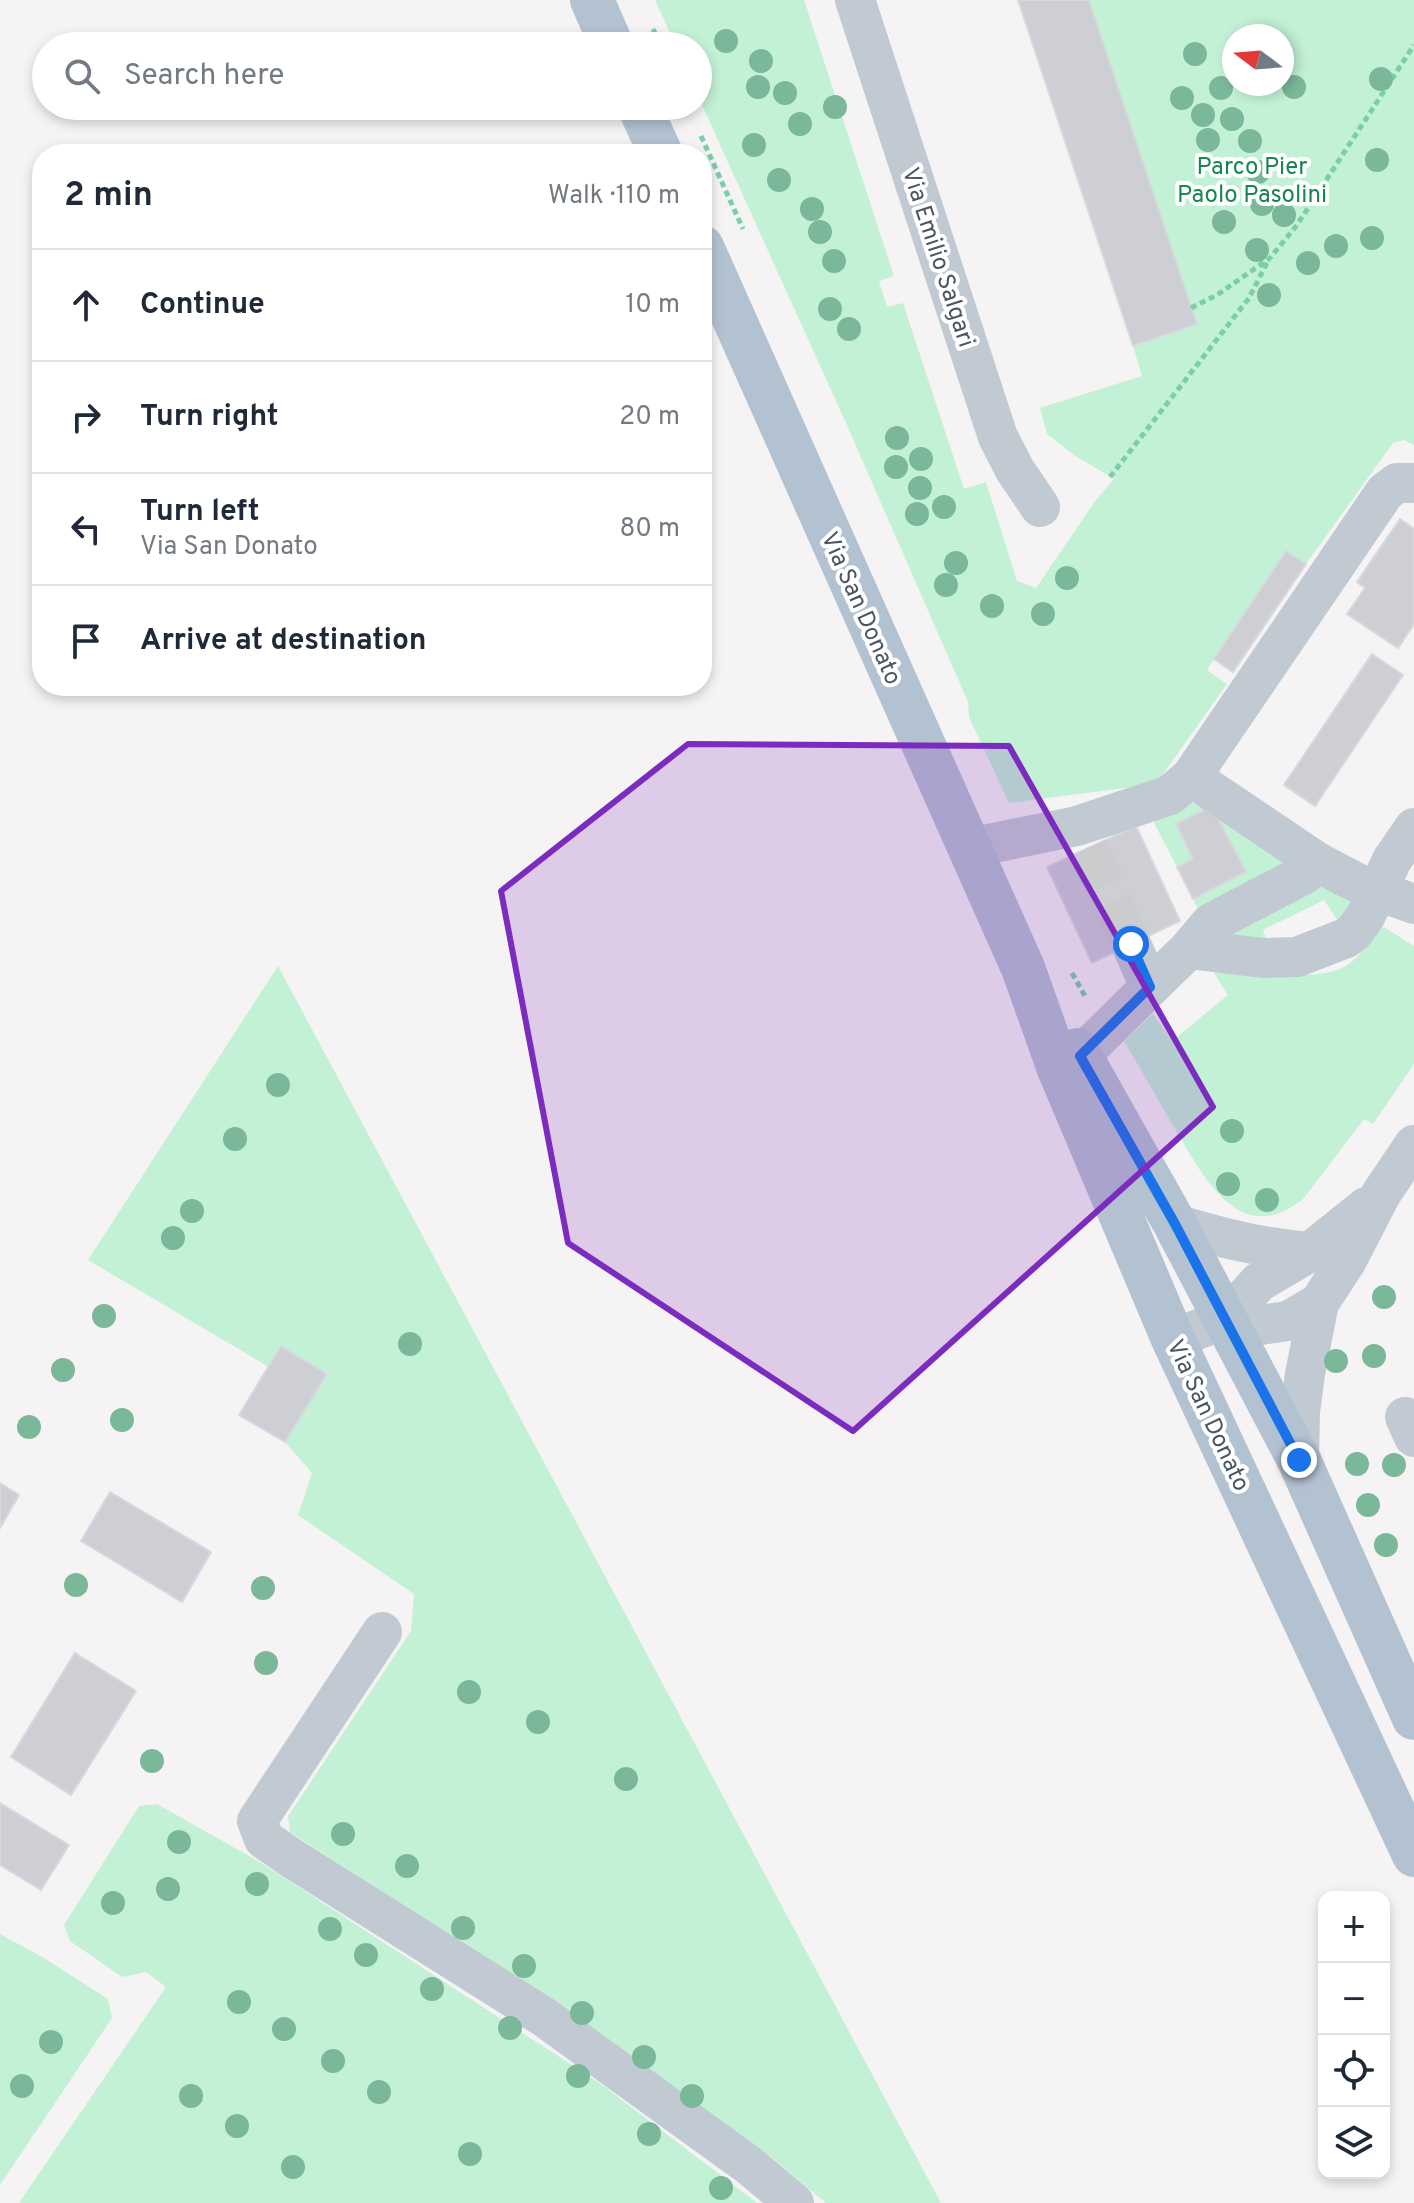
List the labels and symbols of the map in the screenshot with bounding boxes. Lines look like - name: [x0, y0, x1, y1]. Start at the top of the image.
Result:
- north arrow: [1222, 24, 1294, 96]
- park label: Parco Pier Paolo Pasolini: [1177, 153, 1327, 211]
- street label: Via Emilio Salgari: [894, 164, 980, 351]
- street label: Via San Donato: [813, 528, 907, 690]
- route start: [1113, 926, 1149, 962]
- street label: Via San Donato: [1159, 1335, 1255, 1497]
- route end: [1281, 1442, 1317, 1478]

